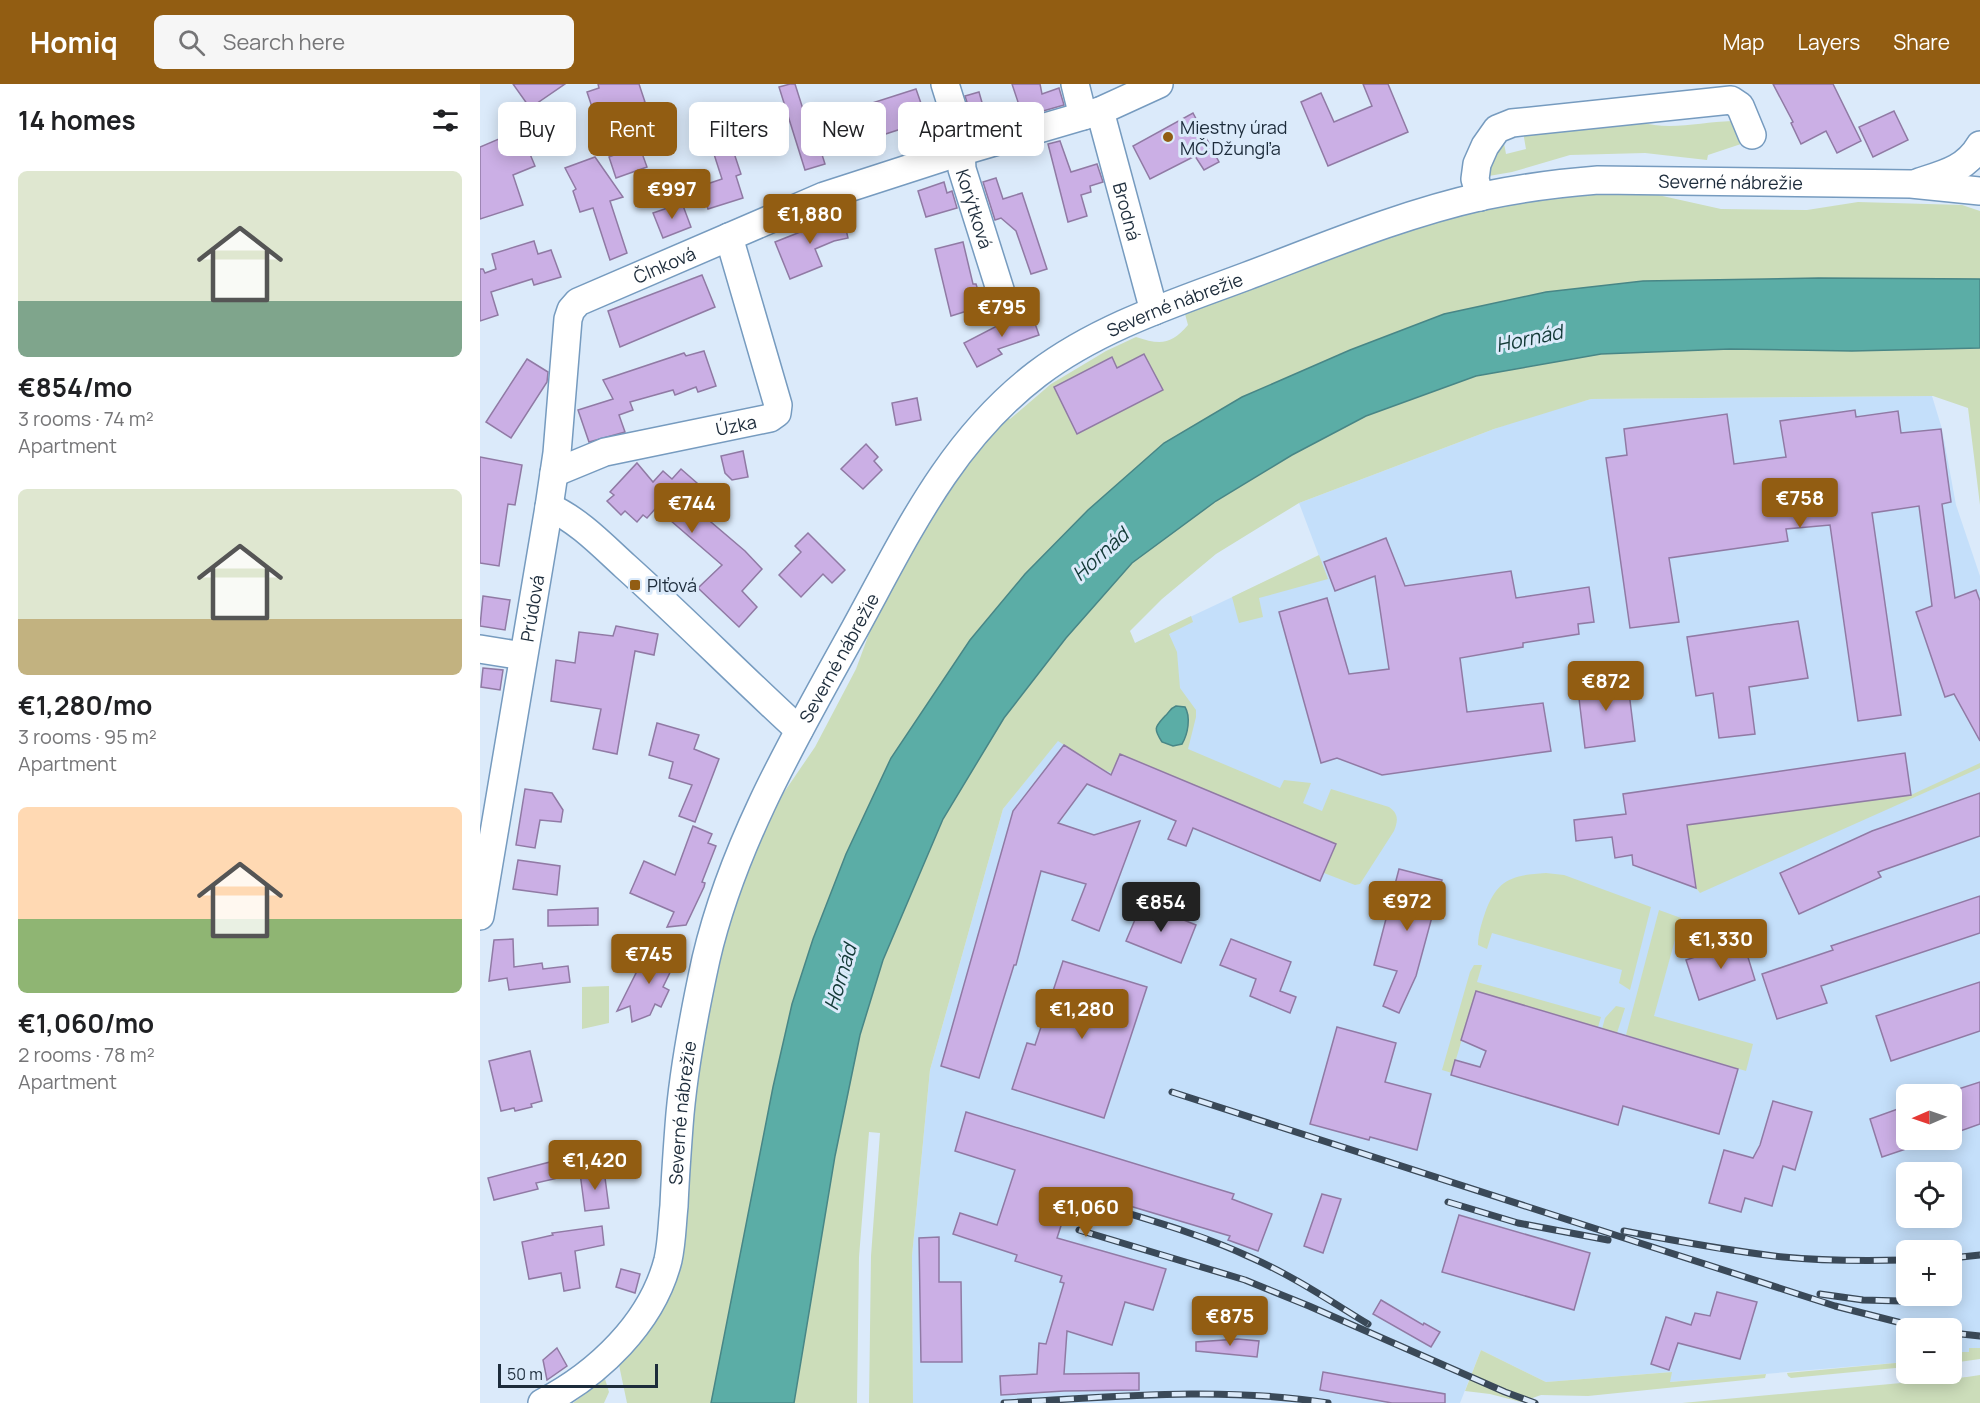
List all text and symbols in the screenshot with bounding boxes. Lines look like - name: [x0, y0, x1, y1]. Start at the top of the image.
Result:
- search box: [154, 15, 574, 69]
- text: Homiq: [30, 23, 118, 61]
- icon: search: [175, 26, 208, 59]
- text: Search here: [223, 27, 345, 57]
- text: Map: [1723, 28, 1764, 56]
- text: Layers: [1797, 28, 1860, 56]
- text: Share: [1893, 28, 1950, 56]
- text: 14 homes: [18, 102, 136, 138]
- chip: Buy: [498, 102, 576, 156]
- chip: Rent: [588, 102, 677, 156]
- chip: Filters: [689, 102, 789, 156]
- chip: New: [801, 102, 886, 156]
- chip: Apartment: [898, 102, 1044, 156]
- icon: filters: [429, 104, 462, 137]
- place label: Miestny úrad MČ Džungľa: [1180, 115, 1287, 160]
- marker: Miestny úrad MČ Džungľa: [1161, 130, 1175, 144]
- street label: Korýtková: [951, 166, 998, 251]
- pin: €997: [636, 169, 708, 220]
- street label: Severné nábrežie: [1658, 169, 1803, 195]
- text: €997: [647, 175, 697, 202]
- street label: Brodná: [1108, 180, 1146, 243]
- pin: €1,880: [761, 194, 859, 245]
- text: €1,880: [777, 200, 843, 227]
- icon: home: [186, 210, 294, 318]
- street label: Člnková: [630, 241, 699, 289]
- street label: Severné nábrežie: [1103, 267, 1246, 342]
- pin: €795: [966, 287, 1038, 338]
- text: €795: [978, 293, 1026, 320]
- water label: Hornád: [1493, 317, 1568, 358]
- text: €854/mo: [18, 369, 132, 405]
- text: 3 rooms · 74 m²: [18, 405, 154, 432]
- street label: Úzka: [714, 409, 759, 441]
- text: Apartment: [18, 432, 117, 459]
- pin: €758: [1764, 478, 1836, 529]
- pin: €744: [656, 483, 728, 534]
- text: €758: [1776, 484, 1824, 511]
- text: €744: [668, 489, 716, 516]
- water label: Hornád: [1066, 519, 1136, 587]
- icon: home: [186, 528, 294, 636]
- street label: Prúdová: [514, 573, 549, 644]
- place label: Plťová: [647, 573, 697, 597]
- marker: Plťová: [628, 578, 642, 592]
- street label: Severné nábrežie: [793, 589, 884, 727]
- pin: €872: [1570, 661, 1642, 712]
- text: €872: [1582, 667, 1630, 694]
- text: €1,280/mo: [18, 687, 152, 723]
- text: 3 rooms · 95 m²: [18, 723, 157, 750]
- text: Apartment: [18, 750, 117, 777]
- icon: home: [186, 846, 294, 954]
- pin: €972: [1371, 881, 1443, 932]
- pin: €854: [1125, 882, 1197, 933]
- text: €972: [1383, 887, 1431, 914]
- text: €854: [1136, 888, 1186, 915]
- pin: €1,330: [1672, 919, 1770, 970]
- text: €1,330: [1689, 925, 1753, 952]
- pin: €745: [613, 934, 685, 985]
- water label: Hornád: [817, 938, 864, 1013]
- text: €745: [625, 940, 673, 967]
- pin: €1,280: [1033, 989, 1131, 1040]
- text: €1,280: [1050, 995, 1115, 1022]
- text: €1,060/mo: [18, 1005, 154, 1041]
- street label: Severné nábrežie: [663, 1039, 702, 1185]
- text: 2 rooms · 78 m²: [18, 1041, 155, 1068]
- text: Apartment: [18, 1068, 117, 1095]
- north arrow: [1896, 1084, 1962, 1150]
- map controls: [1896, 1084, 1962, 1384]
- pin: €1,420: [546, 1140, 644, 1191]
- text: €1,420: [563, 1146, 627, 1173]
- button: locate: [1896, 1162, 1962, 1228]
- pin: €1,060: [1037, 1187, 1135, 1238]
- text: €1,060: [1053, 1193, 1119, 1220]
- button: +: [1896, 1240, 1962, 1306]
- pin: €875: [1194, 1296, 1266, 1347]
- text: €875: [1206, 1302, 1254, 1329]
- button: −: [1896, 1318, 1962, 1384]
- scale bar: [498, 1361, 658, 1388]
- text: 50 m: [507, 1363, 543, 1385]

